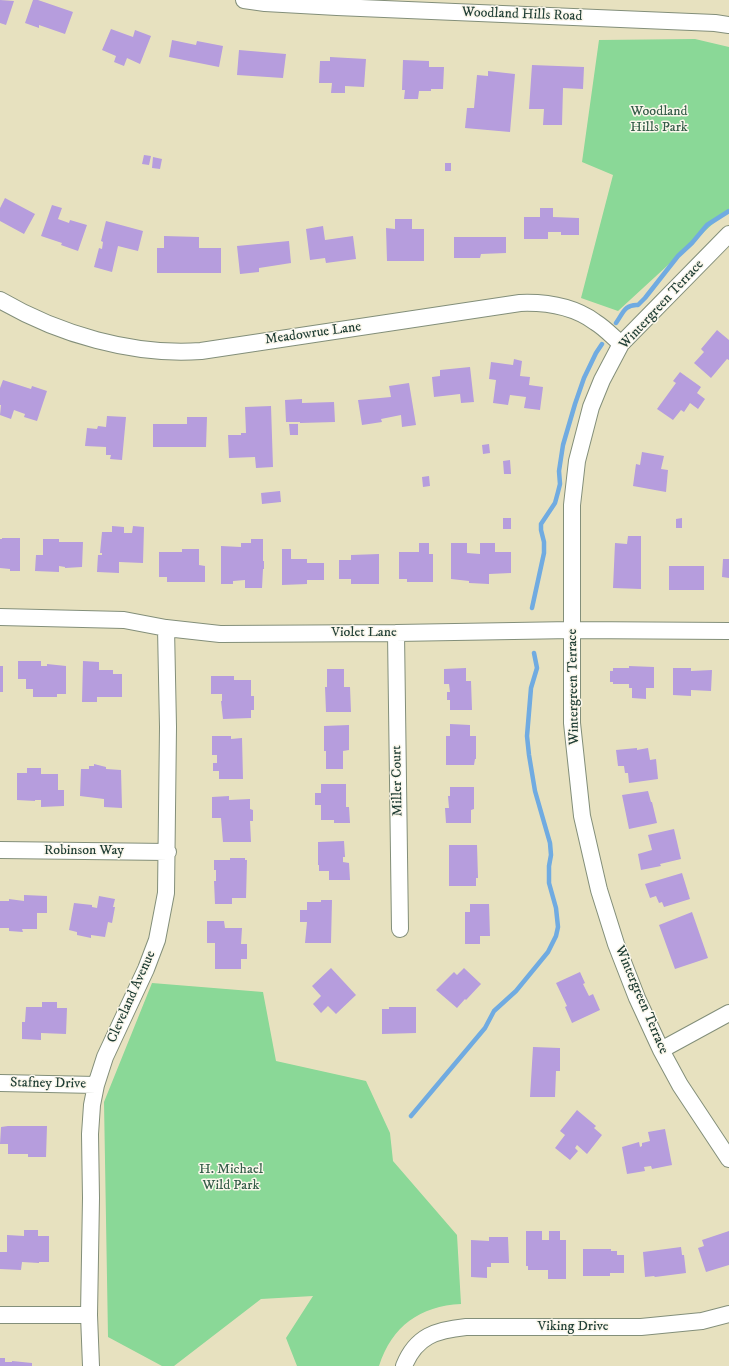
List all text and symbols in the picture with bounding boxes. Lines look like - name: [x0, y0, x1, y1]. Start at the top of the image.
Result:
- street label: Woodland Hills Road: [461, 5, 583, 25]
- park label: Woodland Hills Park: [630, 104, 688, 136]
- street label: Wintergreen Terrace: [616, 257, 708, 353]
- street label: Meadowrue Lane: [264, 319, 362, 349]
- street label: Violet Lane: [331, 625, 397, 641]
- street label: Wintergreen Terrace: [565, 629, 583, 745]
- street label: Miller Court: [389, 745, 407, 817]
- street label: Robinson Way: [44, 843, 124, 859]
- street label: Wintergreen Terrace: [611, 943, 671, 1057]
- street label: Cleveland Avenue: [104, 948, 160, 1046]
- street label: Stafney Drive: [10, 1075, 86, 1093]
- park label: H. Michael Wild Park: [199, 1162, 263, 1194]
- street label: Viking Drive: [537, 1319, 609, 1335]

